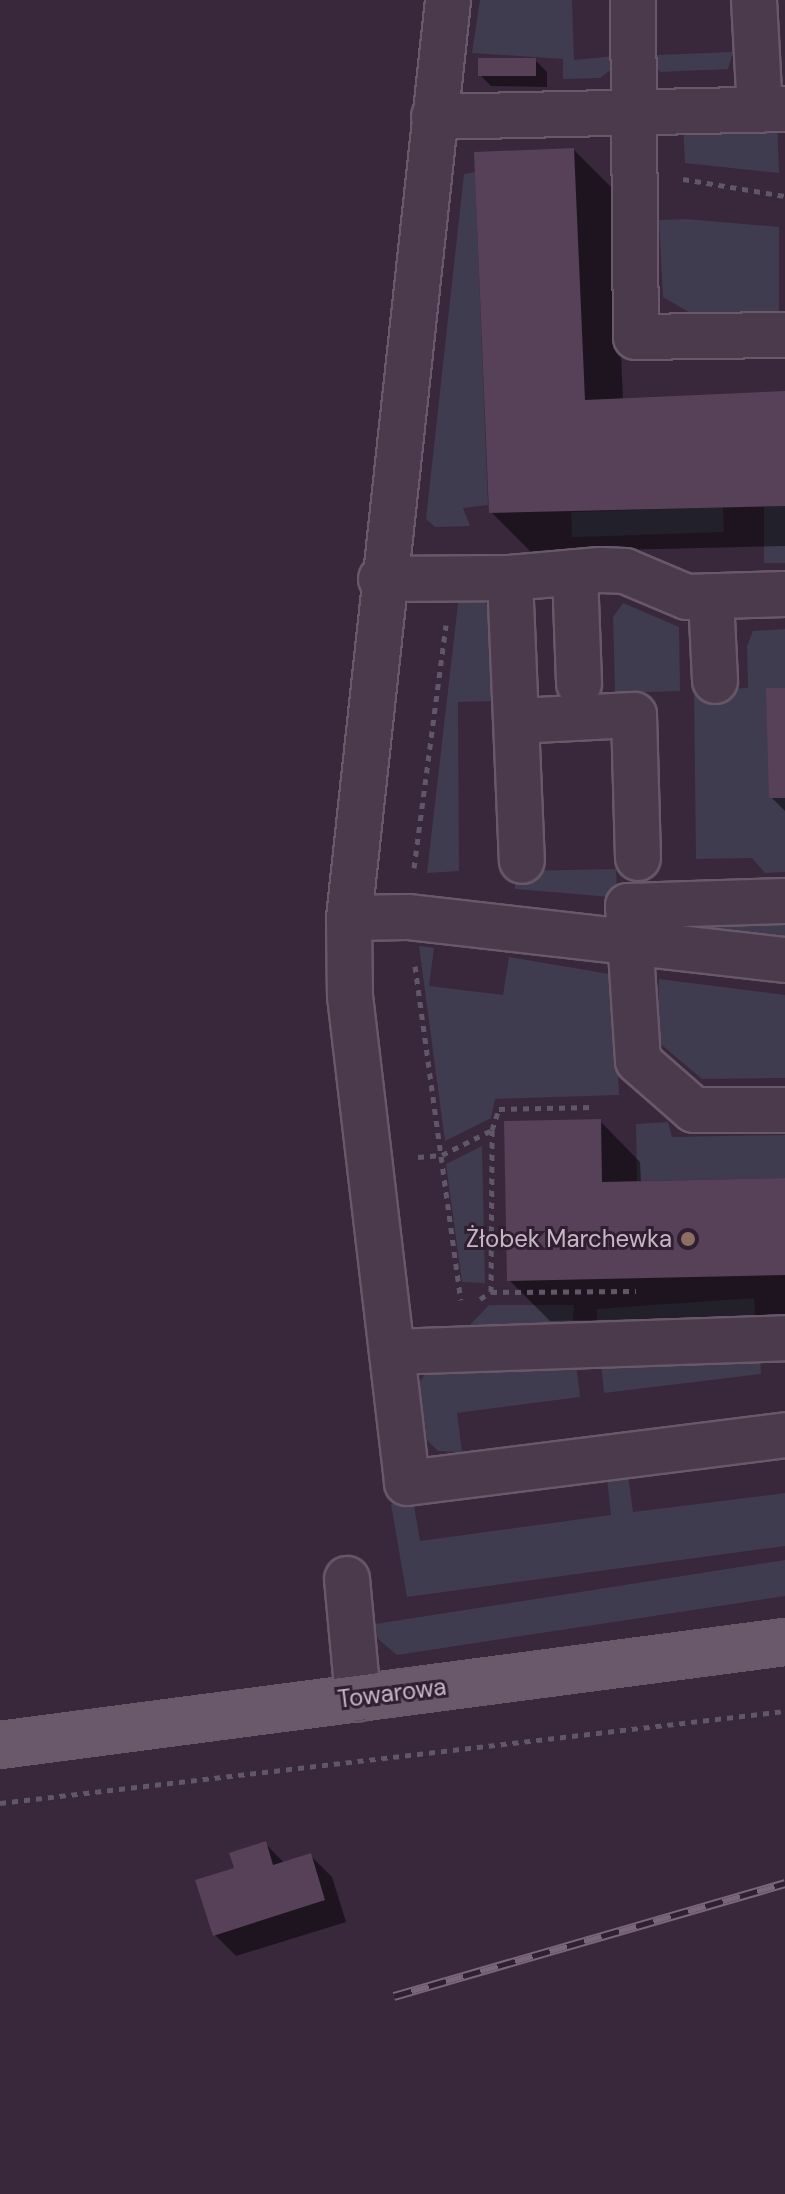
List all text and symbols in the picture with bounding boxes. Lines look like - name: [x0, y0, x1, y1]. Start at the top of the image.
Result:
- place label: Żłobek Marchewka: [466, 1225, 672, 1253]
- marker: Żłobek Marchewka: [679, 1230, 697, 1248]
- street label: Towarowa: [336, 1672, 448, 1714]

